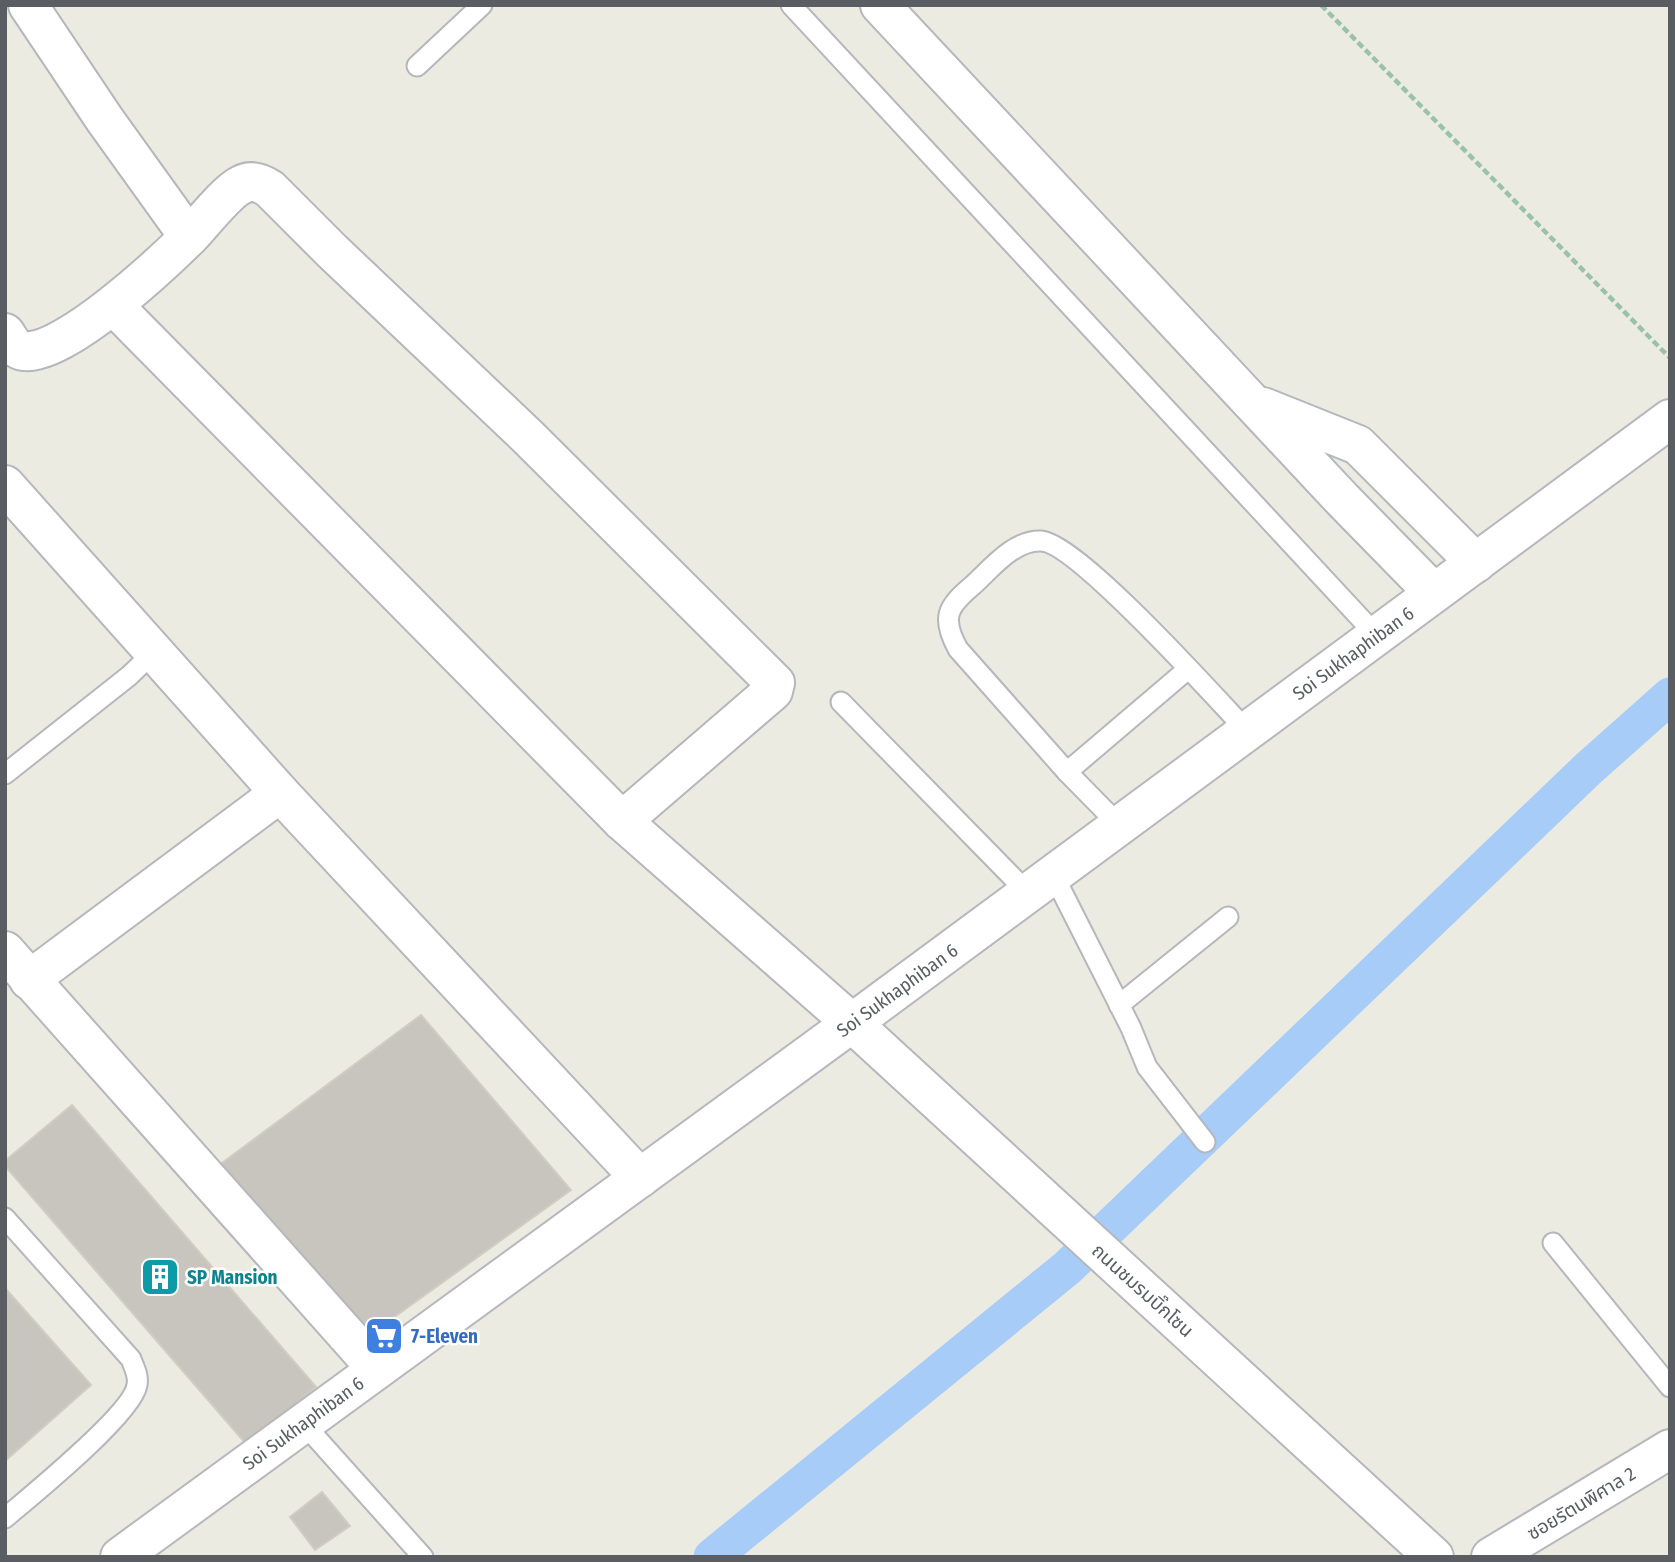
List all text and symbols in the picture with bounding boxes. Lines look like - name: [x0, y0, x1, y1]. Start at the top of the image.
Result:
- street label: Soi Sukhaphiban 6: [1288, 602, 1418, 705]
- street label: Soi Sukhaphiban 6: [832, 939, 962, 1042]
- street label: ถนนชมรมบิ๊กโซน: [1087, 1238, 1199, 1342]
- building icon: SP Mansion: [139, 1256, 181, 1298]
- place label: SP Mansion: [187, 1266, 278, 1289]
- supermarket icon: 7-Eleven: [363, 1315, 405, 1357]
- place label: 7-Eleven: [411, 1325, 478, 1348]
- street label: Soi Sukhaphiban 6: [238, 1372, 368, 1475]
- street label: ซอยรัตนพิศาล 2: [1523, 1462, 1640, 1545]

